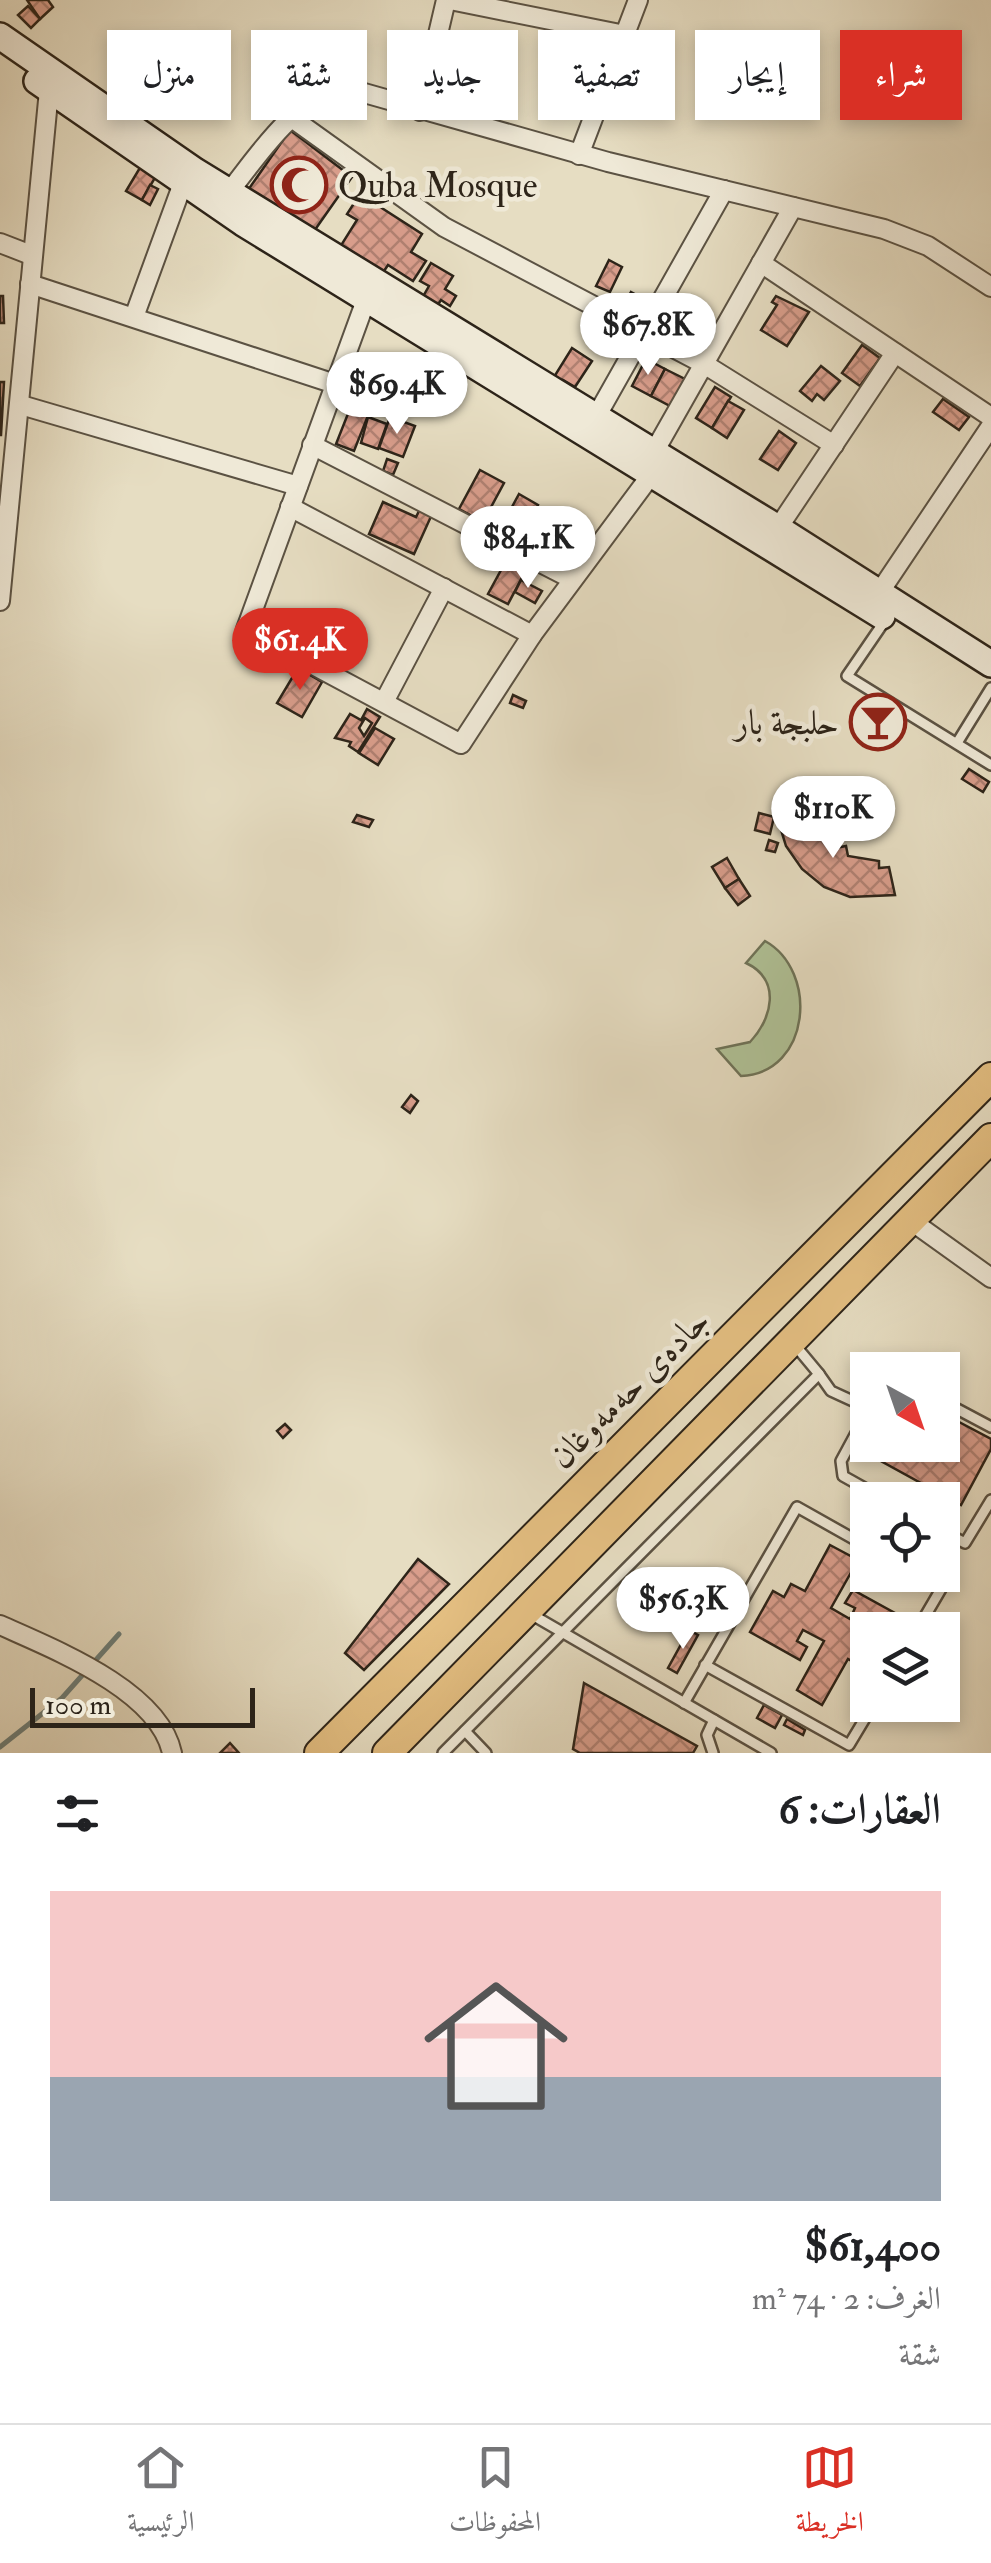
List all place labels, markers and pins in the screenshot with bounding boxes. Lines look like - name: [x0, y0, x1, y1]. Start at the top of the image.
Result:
- mosque icon: Quba Mosque: [269, 155, 329, 215]
- place label: Quba Mosque: [338, 164, 538, 208]
- pin: $67.8K: [567, 293, 729, 378]
- pin: $69.4K: [316, 352, 478, 437]
- pin: $84.1K: [447, 506, 609, 591]
- pin: $61.4K: [219, 608, 381, 693]
- bar icon: حلبجة بار: [848, 692, 908, 752]
- place label: حلبجة بار: [731, 701, 839, 745]
- pin: $110K: [763, 776, 903, 861]
- pin: $56.3K: [602, 1567, 764, 1652]

